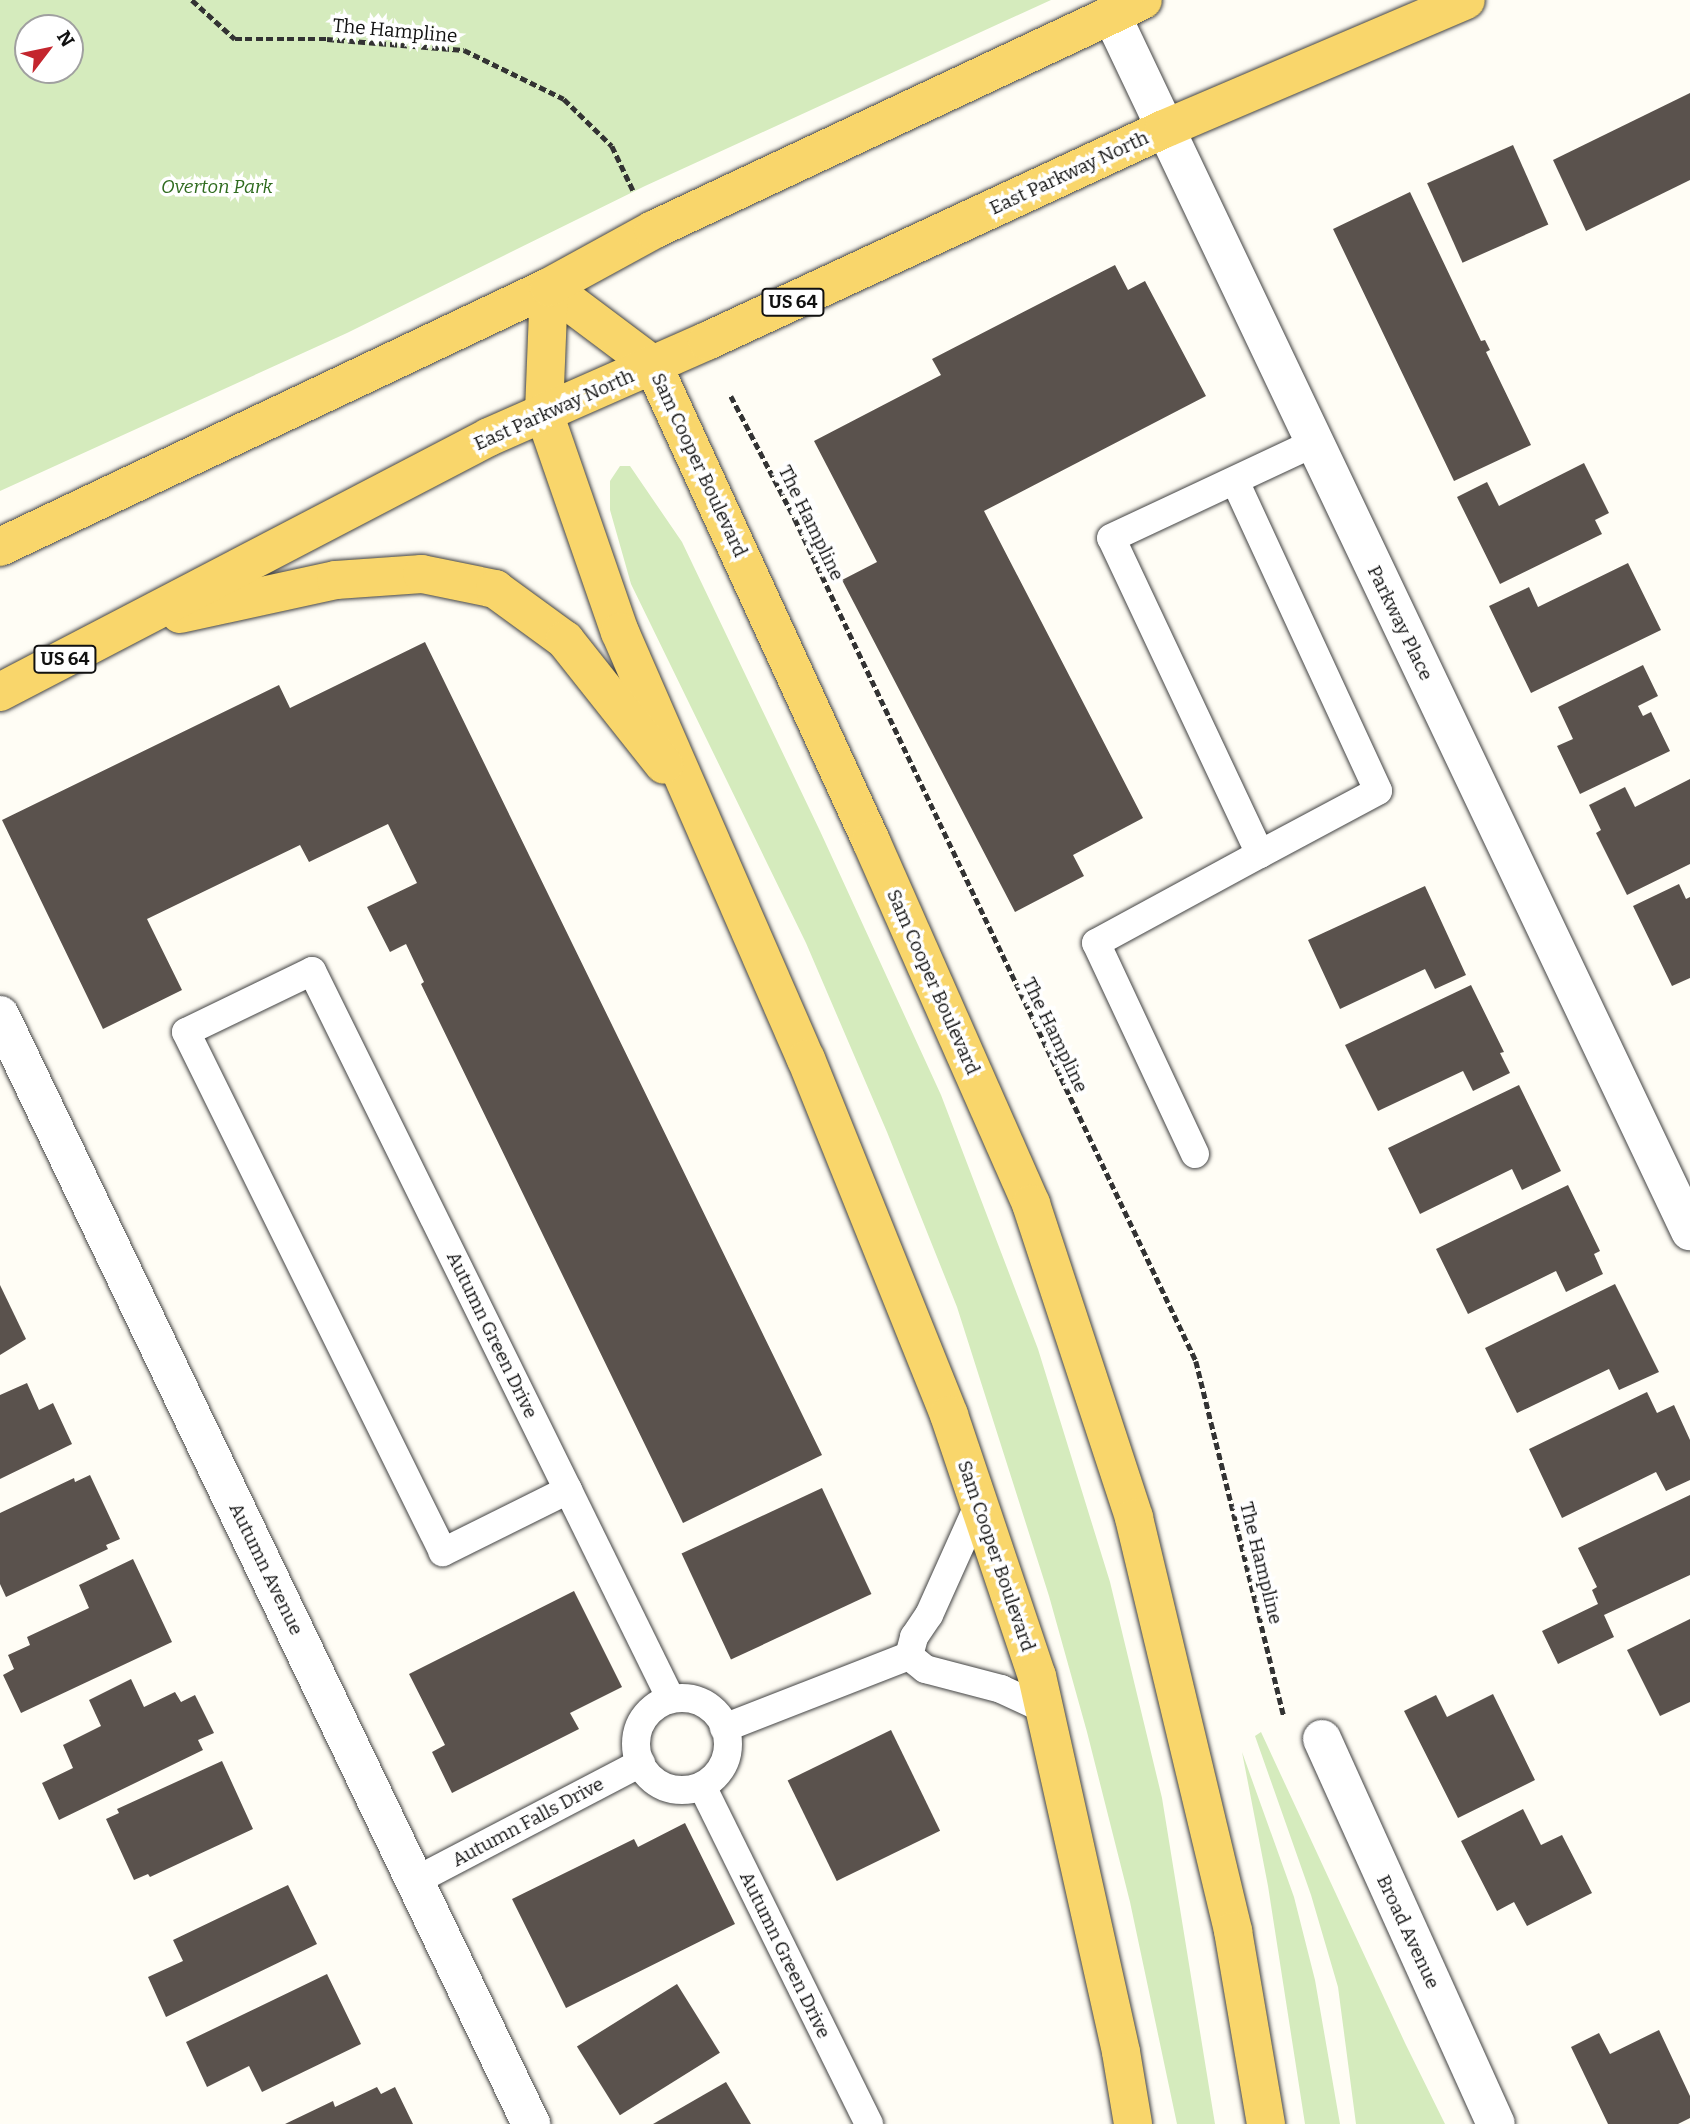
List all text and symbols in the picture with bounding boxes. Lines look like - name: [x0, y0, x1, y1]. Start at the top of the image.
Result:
- north arrow: [14, 14, 84, 84]
- street label: The Hampline: [332, 14, 458, 48]
- text: N: [52, 26, 79, 51]
- street label: East Parkway North: [986, 126, 1152, 220]
- park label: Overton Park: [161, 176, 273, 198]
- road number: US 64: [760, 288, 826, 316]
- street label: East Parkway North: [471, 365, 637, 455]
- street label: Sam Cooper Boulevard: [646, 369, 752, 561]
- street label: The Hampline: [773, 462, 849, 584]
- street label: Parkway Place: [1362, 562, 1438, 684]
- road number: US 64: [32, 644, 98, 674]
- street label: Sam Cooper Boulevard: [882, 886, 984, 1078]
- street label: The Hampline: [1017, 974, 1093, 1096]
- street label: Autumn Green Drive: [442, 1248, 542, 1422]
- street label: Sam Cooper Boulevard: [953, 1458, 1039, 1654]
- street label: Autumn Avenue: [224, 1499, 308, 1639]
- street label: The Hampline: [1235, 1500, 1287, 1626]
- street label: Autumn Falls Drive: [448, 1772, 608, 1872]
- street label: Autumn Green Drive: [735, 1868, 835, 2042]
- street label: Broad Avenue: [1372, 1871, 1444, 1993]

